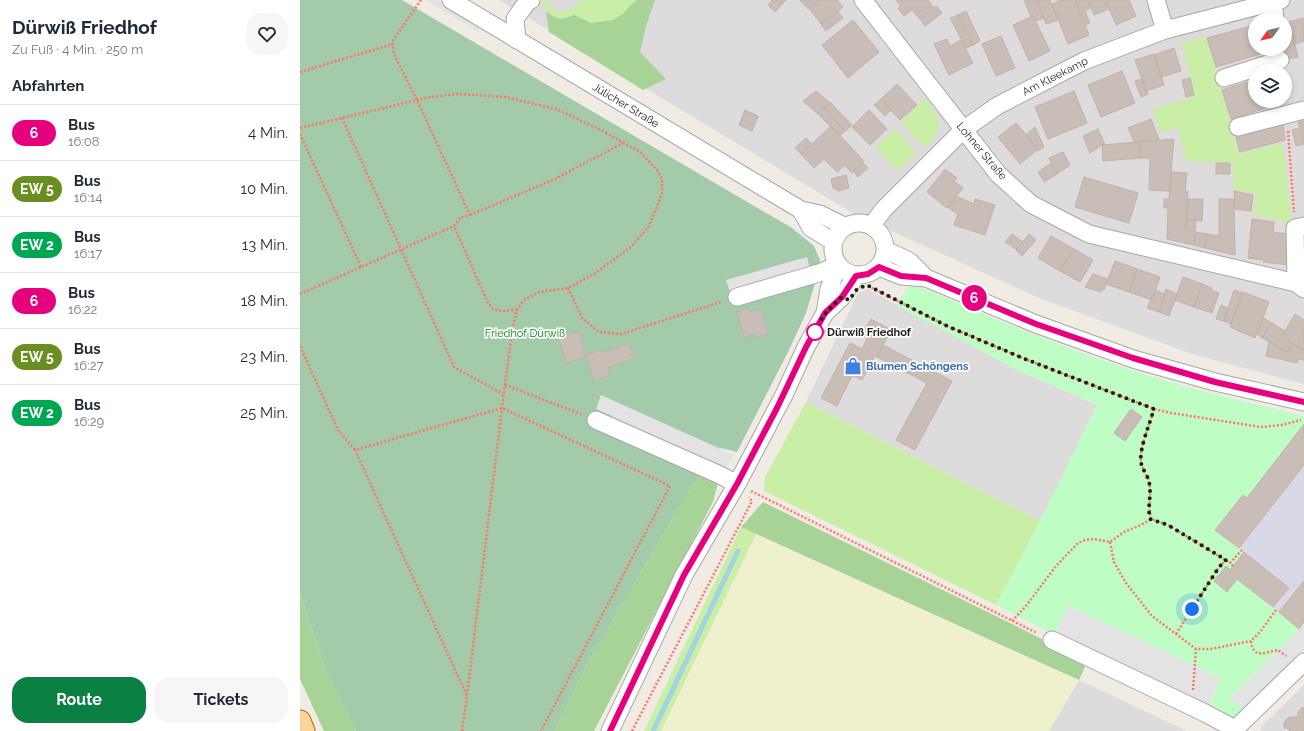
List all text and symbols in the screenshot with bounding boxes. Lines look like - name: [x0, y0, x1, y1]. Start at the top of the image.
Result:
- north arrow: [1248, 12, 1292, 56]
- map controls: [1248, 12, 1292, 108]
- button: heart: [246, 13, 288, 55]
- text: Dürwiß Friedhof: [12, 16, 157, 38]
- text: Zu Fuß · 4 Min. · 250 m: [12, 42, 143, 57]
- street label: Am Kleekamp: [1020, 54, 1090, 99]
- button: layers: [1248, 64, 1292, 108]
- text: Abfahrten: [12, 77, 84, 95]
- street label: Jülicher Straße: [590, 81, 662, 131]
- text: Bus: [68, 116, 95, 134]
- street label: Lohner Straße: [954, 120, 1010, 183]
- text: 4 Min.: [248, 124, 288, 142]
- text: 6: [30, 125, 38, 141]
- text: 16:08: [68, 134, 100, 149]
- text: Bus: [74, 172, 101, 190]
- text: 10 Min.: [241, 180, 288, 198]
- text: EW 5: [20, 181, 54, 197]
- text: 16:14: [74, 190, 102, 205]
- text: Bus: [74, 228, 101, 246]
- text: 13 Min.: [242, 236, 288, 254]
- text: EW 2: [20, 237, 54, 253]
- text: 16:17: [74, 246, 102, 261]
- text: Bus: [68, 284, 95, 302]
- line badge: 6: [961, 285, 987, 311]
- text: 6: [970, 290, 978, 306]
- text: 18 Min.: [241, 292, 288, 310]
- text: 6: [30, 293, 38, 309]
- text: 16:22: [68, 302, 97, 317]
- marker: Dürwiß Friedhof: [806, 323, 824, 341]
- place label: Dürwiß Friedhof: [827, 326, 912, 339]
- park label: Friedhof Dürwiß: [485, 327, 565, 340]
- text: Bus: [74, 340, 101, 358]
- text: 23 Min.: [240, 348, 288, 366]
- text: EW 5: [20, 349, 54, 365]
- shop icon: Blumen Schöngens: [843, 356, 863, 376]
- text: 16:27: [74, 358, 103, 373]
- place label: Blumen Schöngens: [866, 360, 969, 373]
- text: Bus: [74, 396, 101, 414]
- text: 25 Min.: [240, 404, 288, 422]
- text: EW 2: [20, 405, 54, 421]
- text: 16:29: [74, 414, 104, 429]
- your location: [1182, 599, 1202, 619]
- button: Route: [12, 677, 146, 723]
- button: Tickets: [154, 677, 288, 723]

